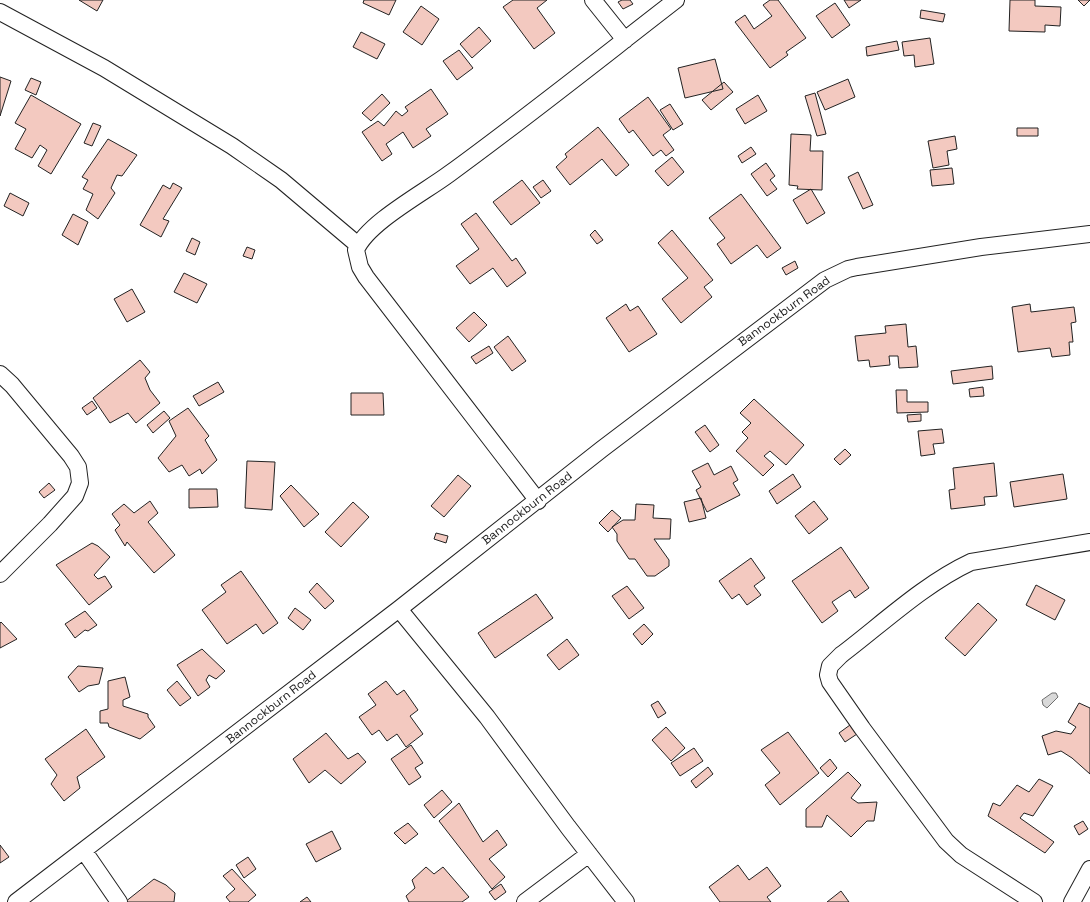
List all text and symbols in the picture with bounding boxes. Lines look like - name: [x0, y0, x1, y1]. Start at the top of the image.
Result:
- street label: Bannockburn Road: [735, 272, 833, 350]
- street label: Bannockburn Road: [479, 468, 575, 548]
- street label: Bannockburn Road: [223, 667, 319, 747]

